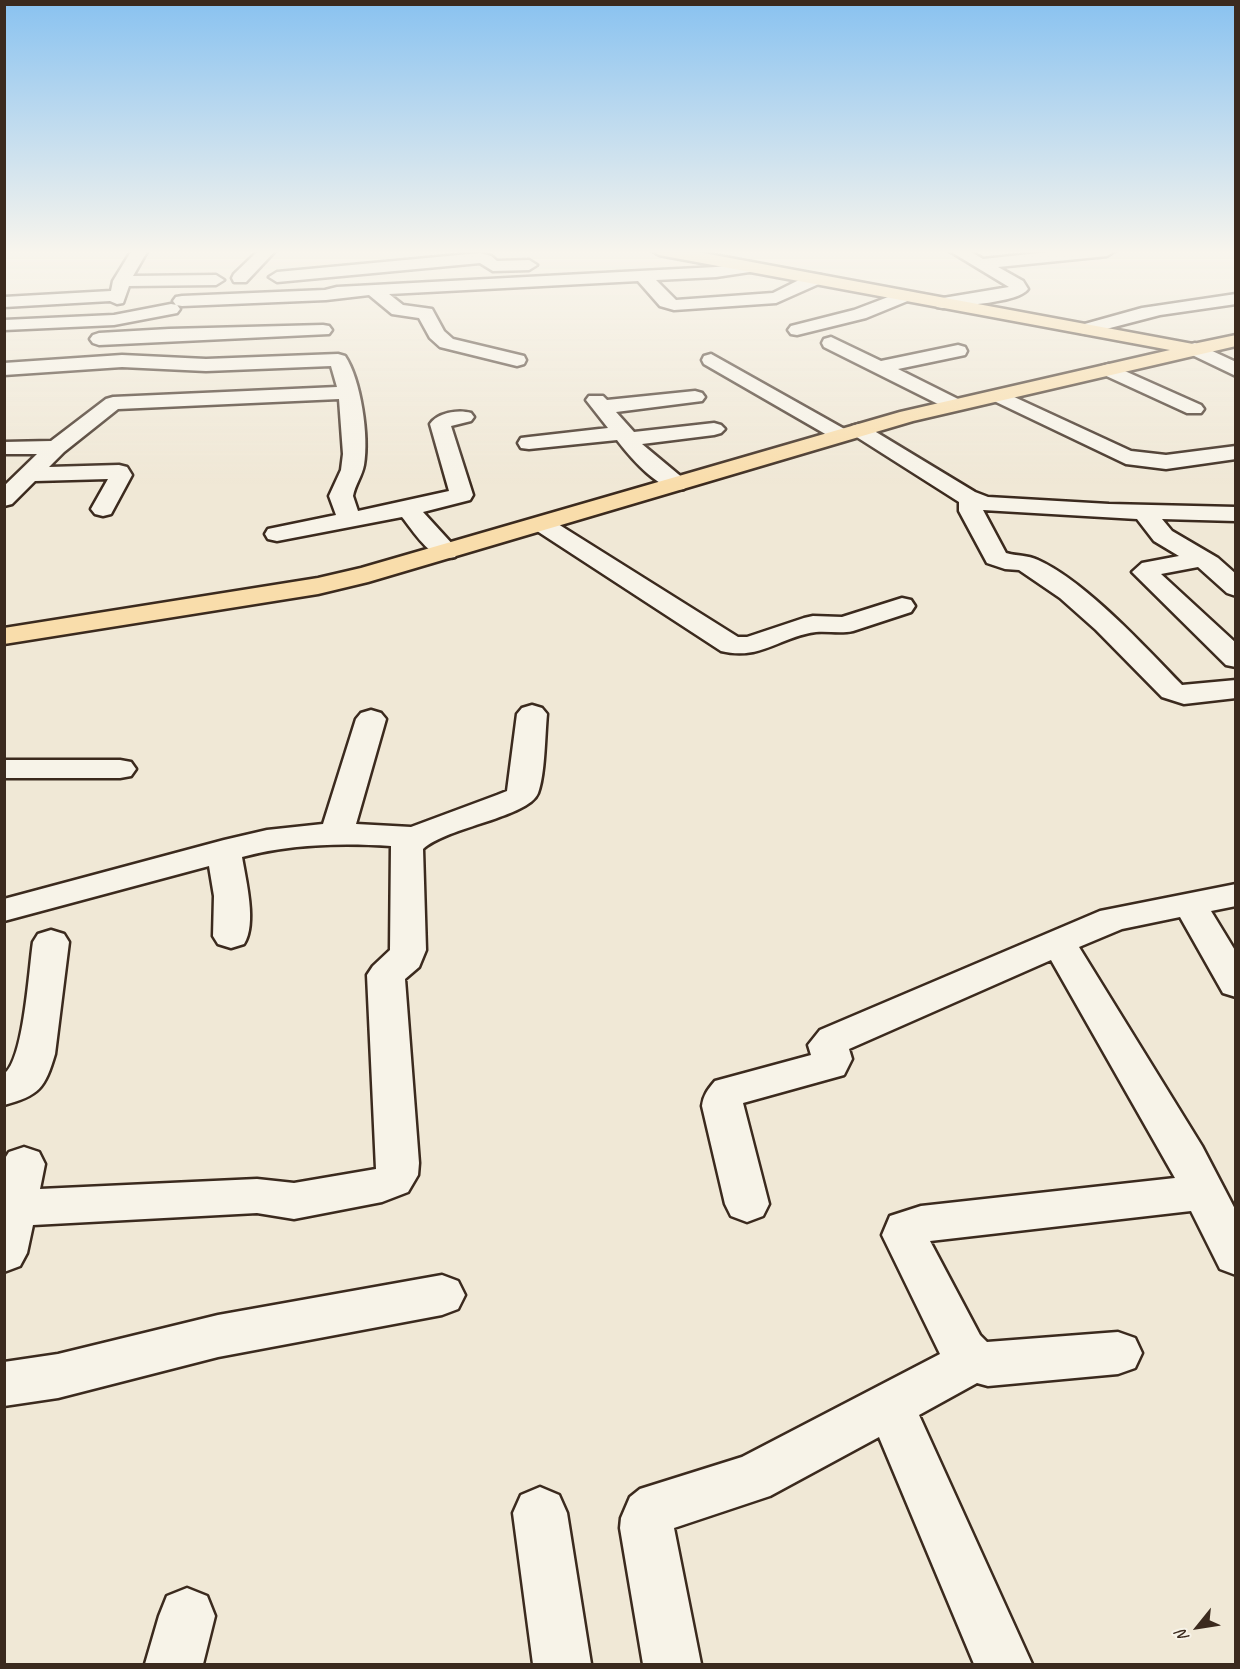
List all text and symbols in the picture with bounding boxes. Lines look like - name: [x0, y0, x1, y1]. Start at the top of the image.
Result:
- north arrow: [1168, 1597, 1228, 1657]
- text: N: [1171, 1627, 1194, 1645]

